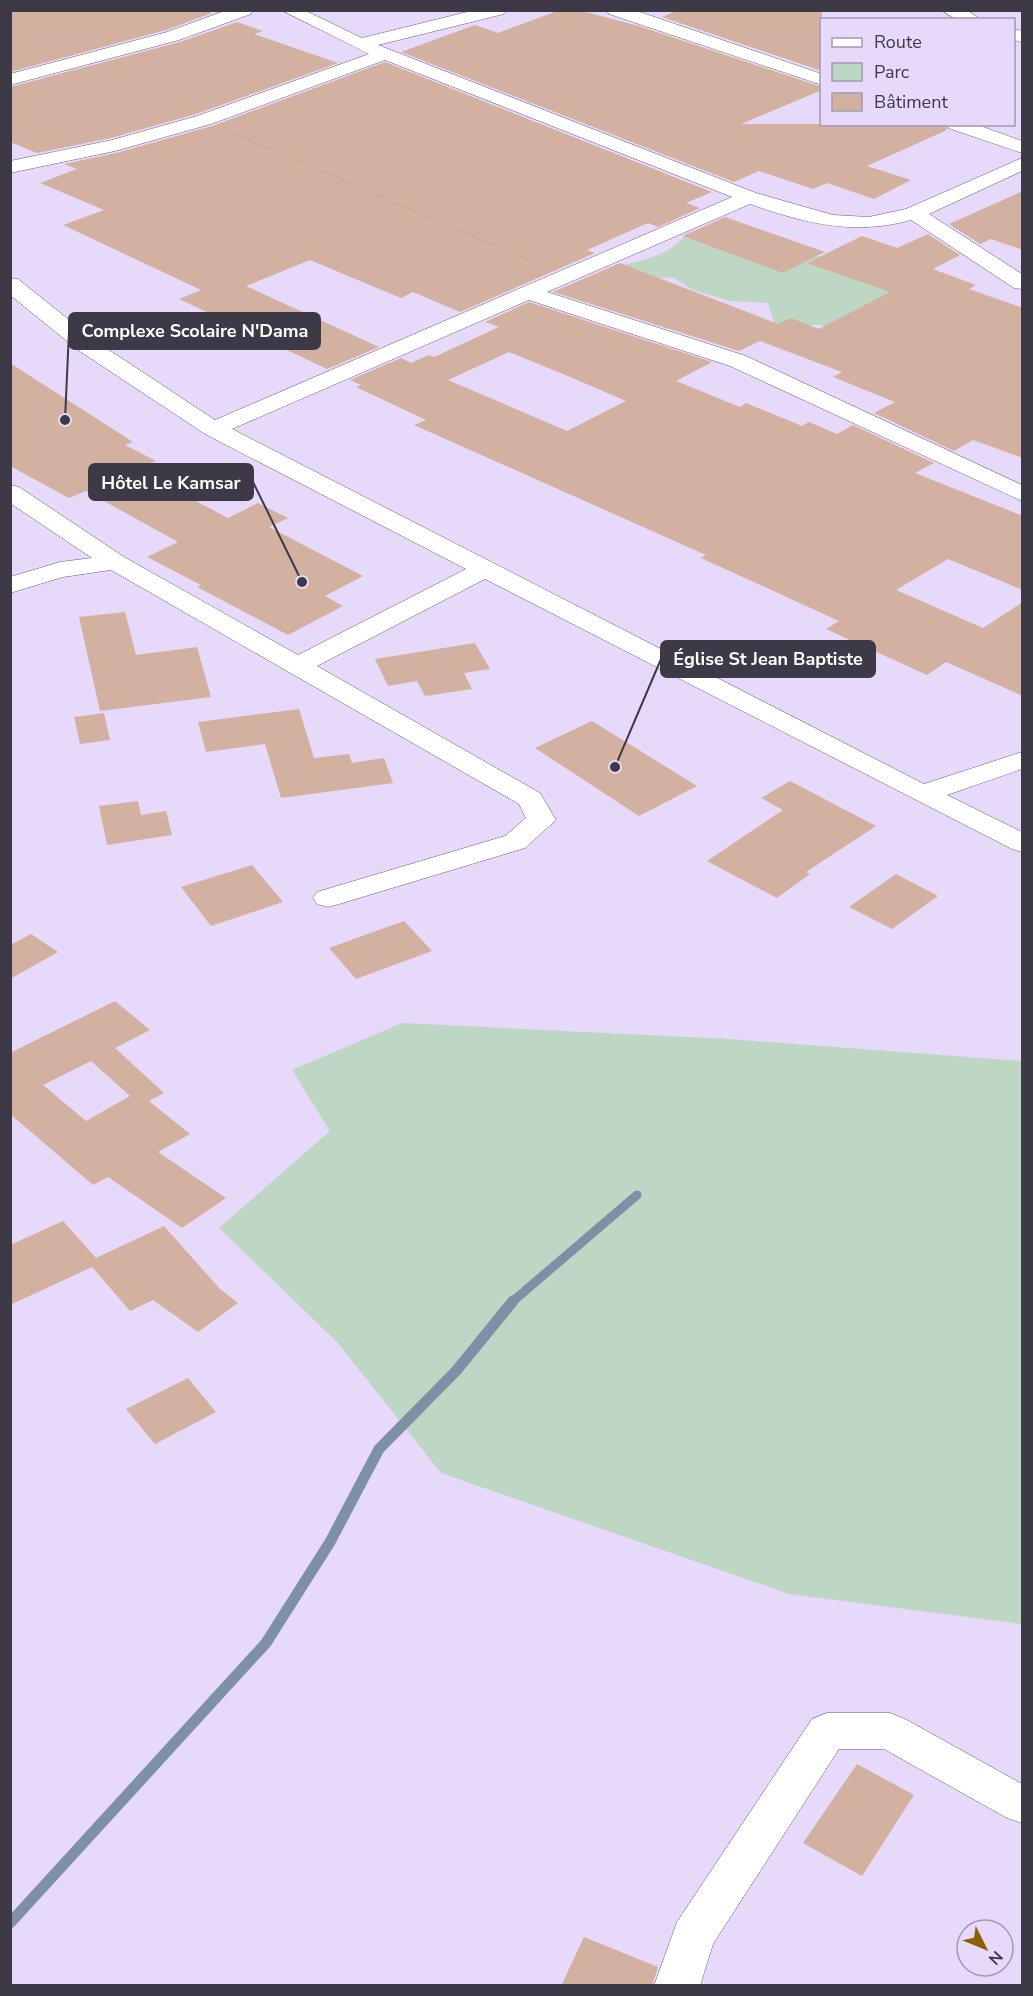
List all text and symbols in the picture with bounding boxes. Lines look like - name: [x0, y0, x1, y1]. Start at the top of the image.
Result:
- legend: [820, 18, 1015, 126]
- text: Route: [874, 30, 922, 54]
- text: Parc: [874, 60, 909, 84]
- text: Bâtiment: [874, 90, 948, 114]
- callout: Complexe Scolaire N'Dama: [69, 313, 320, 349]
- text: Complexe Scolaire N'Dama: [82, 319, 308, 343]
- callout: Hôtel Le Kamsar: [89, 464, 253, 500]
- text: Hôtel Le Kamsar: [101, 471, 241, 495]
- callout: Église St Jean Baptiste: [661, 641, 875, 677]
- text: Église St Jean Baptiste: [673, 647, 863, 671]
- north arrow: [955, 1918, 1015, 1978]
- text: N: [983, 1946, 1007, 1969]

